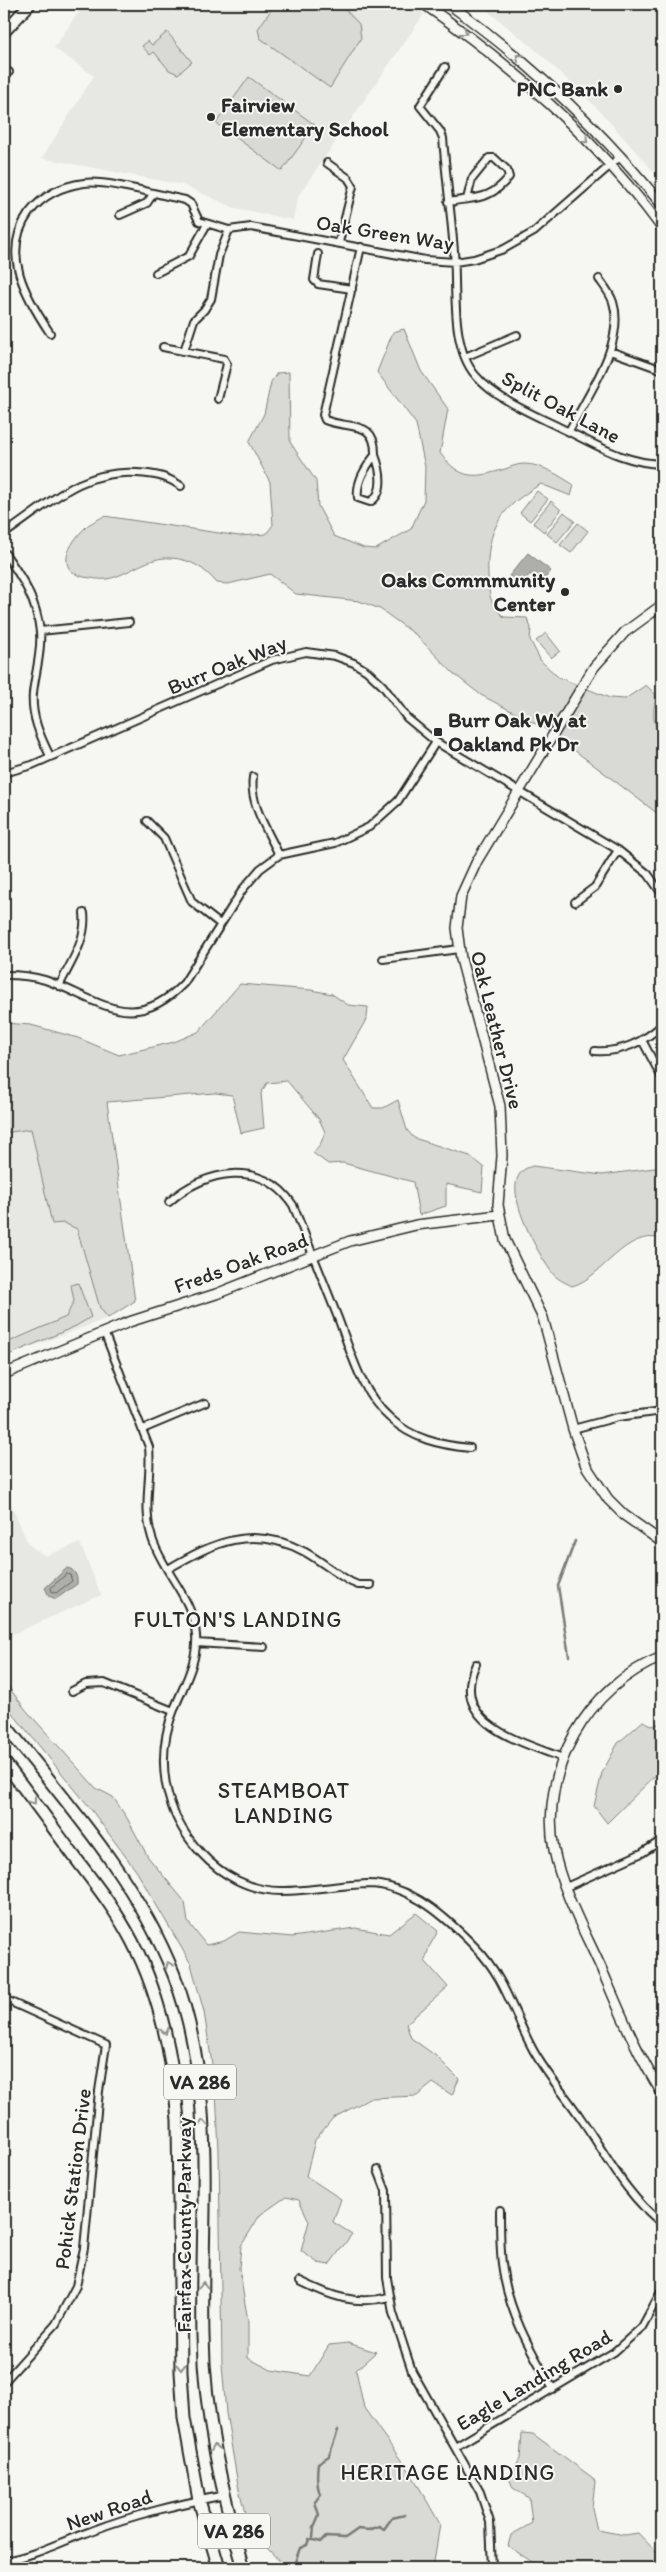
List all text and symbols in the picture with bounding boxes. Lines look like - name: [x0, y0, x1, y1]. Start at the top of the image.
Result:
- one-way arrow: [458, 26, 468, 35]
- one-way arrow: [515, 54, 524, 63]
- place label: PNC Bank: [517, 76, 608, 101]
- marker: PNC Bank: [612, 83, 624, 95]
- place label: Fairview Elementary School: [221, 92, 390, 142]
- marker: Fairview Elementary School: [205, 111, 217, 123]
- one-way arrow: [579, 134, 588, 143]
- street label: Oak Green Way: [314, 209, 456, 256]
- street label: Split Oak Lane: [498, 365, 625, 448]
- place label: Oaks Commmunity Center: [381, 567, 556, 616]
- marker: Oaks Commmunity Center: [559, 586, 571, 598]
- street label: Burr Oak Way: [164, 629, 290, 700]
- place label: Burr Oak Wy at Oakland Pk Dr: [448, 707, 587, 756]
- marker: Burr Oak Wy at Oakland Pk Dr: [432, 726, 444, 738]
- street label: Oak Leather Drive: [466, 948, 529, 1112]
- street label: Freds Oak Road: [170, 1227, 311, 1298]
- district label: FULTON'S LANDING: [134, 1606, 342, 1633]
- district label: STEAMBOAT LANDING: [218, 1777, 350, 1829]
- one-way arrow: [27, 1795, 36, 1805]
- one-way arrow: [165, 1961, 176, 1970]
- one-way arrow: [159, 2026, 170, 2035]
- road number: VA 286: [164, 2064, 236, 2100]
- street label: Pohick Station Drive: [49, 2087, 96, 2271]
- street label: Fairfax County Parkway: [171, 2117, 196, 2333]
- one-way arrow: [198, 2119, 208, 2126]
- one-way arrow: [198, 2281, 208, 2289]
- street label: Eagle Landing Road: [451, 2323, 616, 2436]
- one-way arrow: [176, 2364, 186, 2371]
- one-way arrow: [211, 2443, 221, 2451]
- district label: HERITAGE LANDING: [340, 2459, 556, 2486]
- street label: New Road: [63, 2483, 155, 2536]
- road number: VA 286: [198, 2514, 270, 2548]

